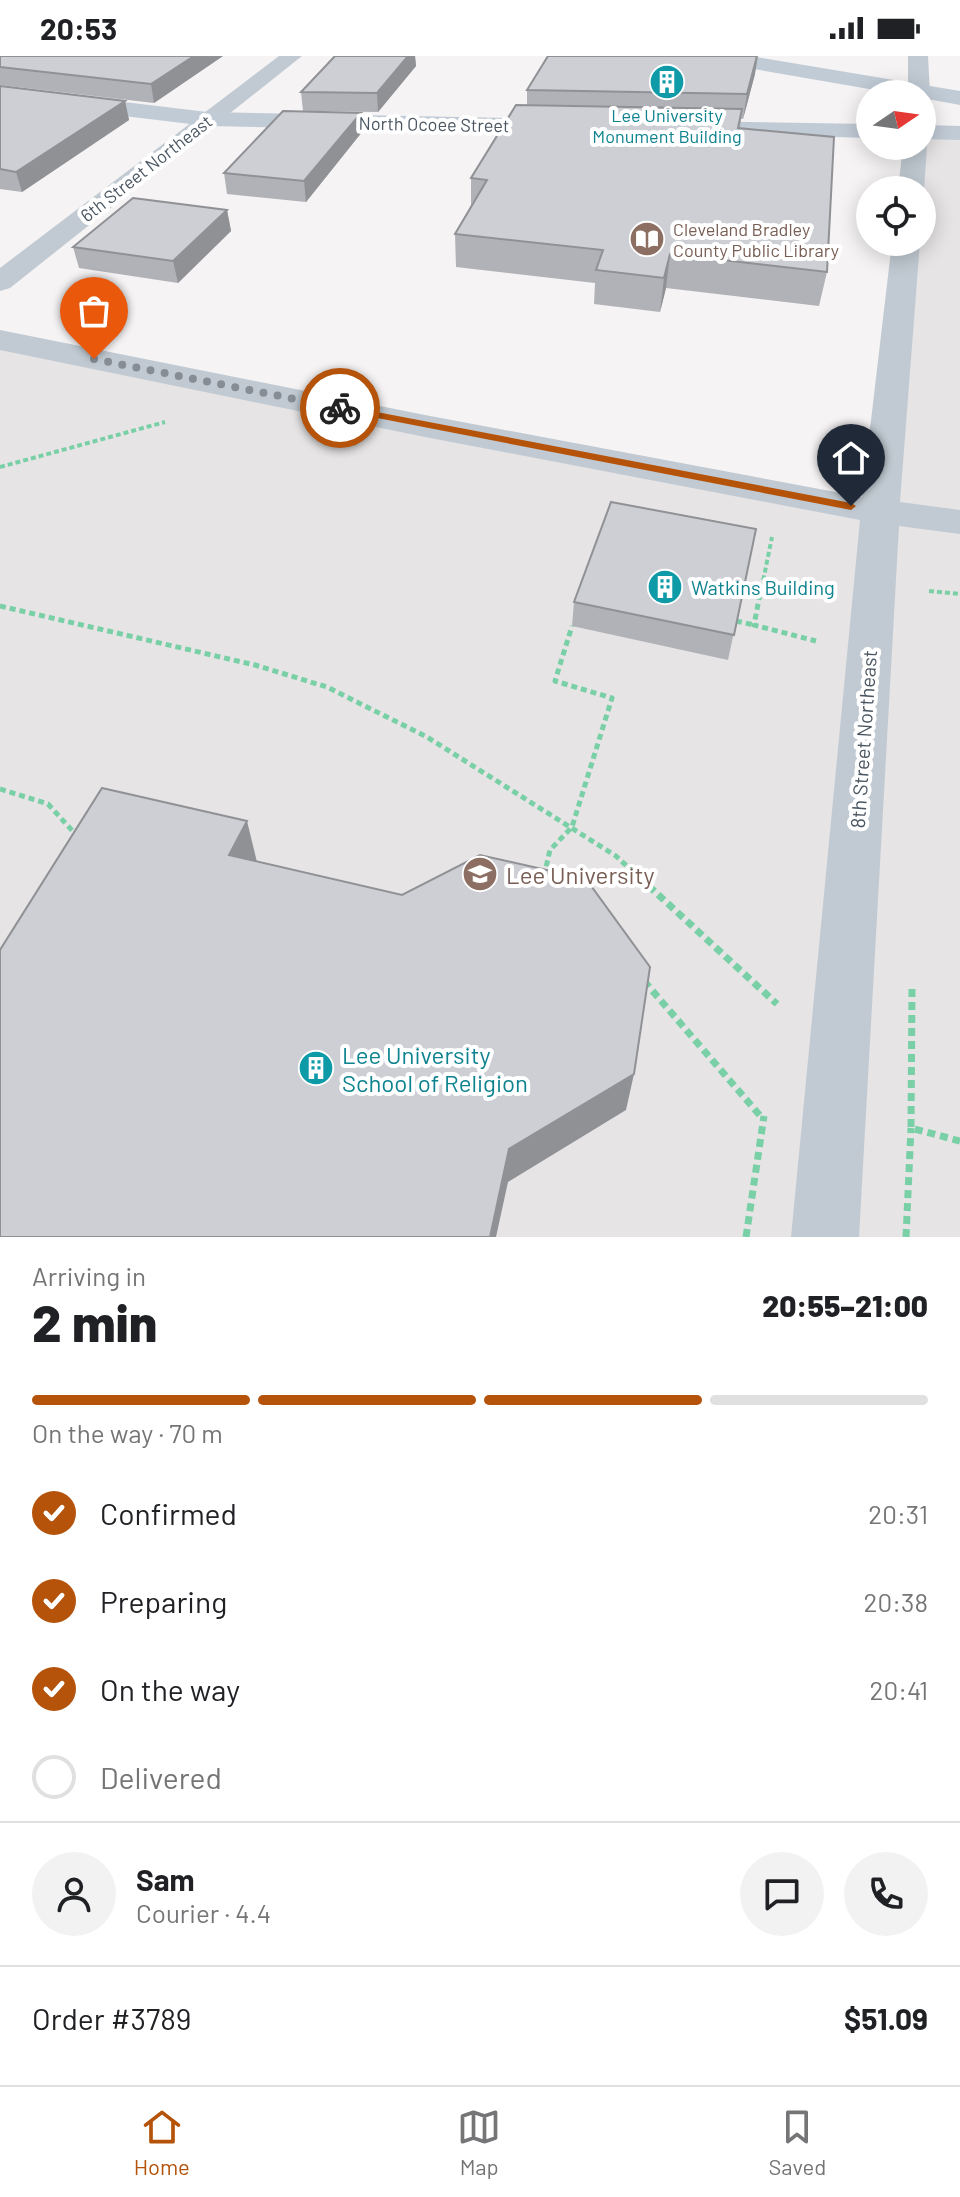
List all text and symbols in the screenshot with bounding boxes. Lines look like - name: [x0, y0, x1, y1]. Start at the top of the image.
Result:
- text: 20:53: [40, 10, 117, 46]
- building icon: Lee University Monument Building: [648, 63, 686, 101]
- north arrow: [856, 80, 936, 160]
- map controls: [856, 80, 936, 256]
- place label: Lee University Monument Building: [592, 104, 742, 147]
- street label: 6th Street Northeast: [76, 110, 216, 226]
- street label: North Ocoee Street: [358, 112, 510, 136]
- button: locate: [856, 176, 936, 256]
- place label: Cleveland Bradley County Public Library: [673, 218, 839, 261]
- library icon: Cleveland Bradley County Public Library: [628, 220, 666, 258]
- pin: [60, 277, 128, 359]
- icon: bag: [72, 289, 116, 333]
- courier: [300, 368, 380, 448]
- icon: bike: [318, 386, 362, 430]
- pin: [817, 424, 885, 506]
- icon: home: [829, 436, 873, 480]
- building icon: Watkins Building: [646, 568, 684, 606]
- place label: Watkins Building: [691, 575, 835, 599]
- street label: 8th Street Northeast: [845, 649, 881, 829]
- school or university icon: Lee University: [461, 855, 499, 893]
- place label: Lee University: [506, 860, 655, 889]
- place label: Lee University School of Religion: [342, 1040, 528, 1097]
- building icon: Lee University School of Religion: [297, 1049, 335, 1087]
- text: Arriving in: [32, 1260, 146, 1291]
- text: 20:55–21:00: [762, 1287, 928, 1323]
- text: 2 min: [32, 1290, 157, 1352]
- text: On the way · 70 m: [32, 1417, 223, 1448]
- icon: check: [32, 1491, 76, 1535]
- text: Confirmed: [100, 1495, 237, 1531]
- text: 20:31: [868, 1498, 928, 1529]
- icon: check: [32, 1579, 76, 1623]
- text: Preparing: [100, 1583, 227, 1619]
- text: 20:38: [864, 1586, 928, 1617]
- icon: check: [32, 1667, 76, 1711]
- text: On the way: [100, 1671, 240, 1707]
- text: 20:41: [870, 1674, 928, 1705]
- text: Delivered: [100, 1759, 222, 1795]
- button: person: [32, 1852, 116, 1936]
- button: chat: [740, 1852, 824, 1936]
- button: phone: [844, 1852, 928, 1936]
- text: Sam: [136, 1861, 195, 1897]
- text: Courier · 4.4: [136, 1897, 271, 1928]
- text: Order #3789: [32, 2000, 191, 2036]
- text: $51.09: [844, 2000, 928, 2036]
- tab: Home: [134, 2105, 190, 2179]
- tab: Map: [457, 2105, 501, 2179]
- tab: Saved: [769, 2105, 826, 2179]

